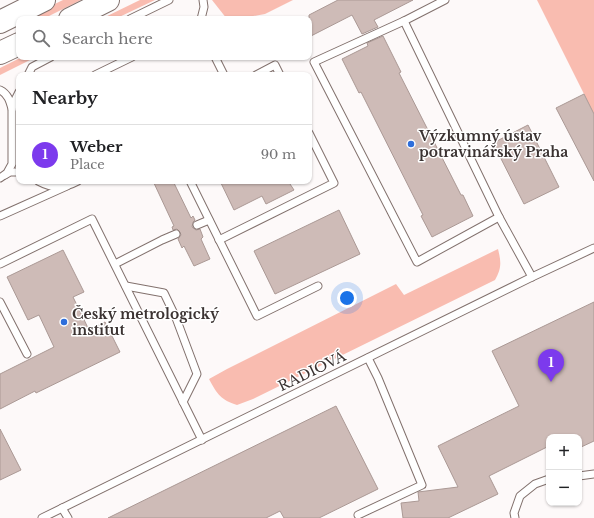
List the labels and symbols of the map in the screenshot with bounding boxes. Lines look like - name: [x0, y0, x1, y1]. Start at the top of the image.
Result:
- place label: Výzkumný ústav potravinářský Praha: [418, 127, 568, 161]
- marker: Výzkumný ústav potravinářský Praha: [406, 139, 416, 149]
- your location: [337, 288, 357, 308]
- place label: Český metrologický institut: [72, 305, 220, 339]
- marker: Český metrologický institut: [59, 317, 69, 327]
- street label: RADIOVÁ: [275, 347, 349, 395]
- pin: 1: [538, 349, 564, 382]

